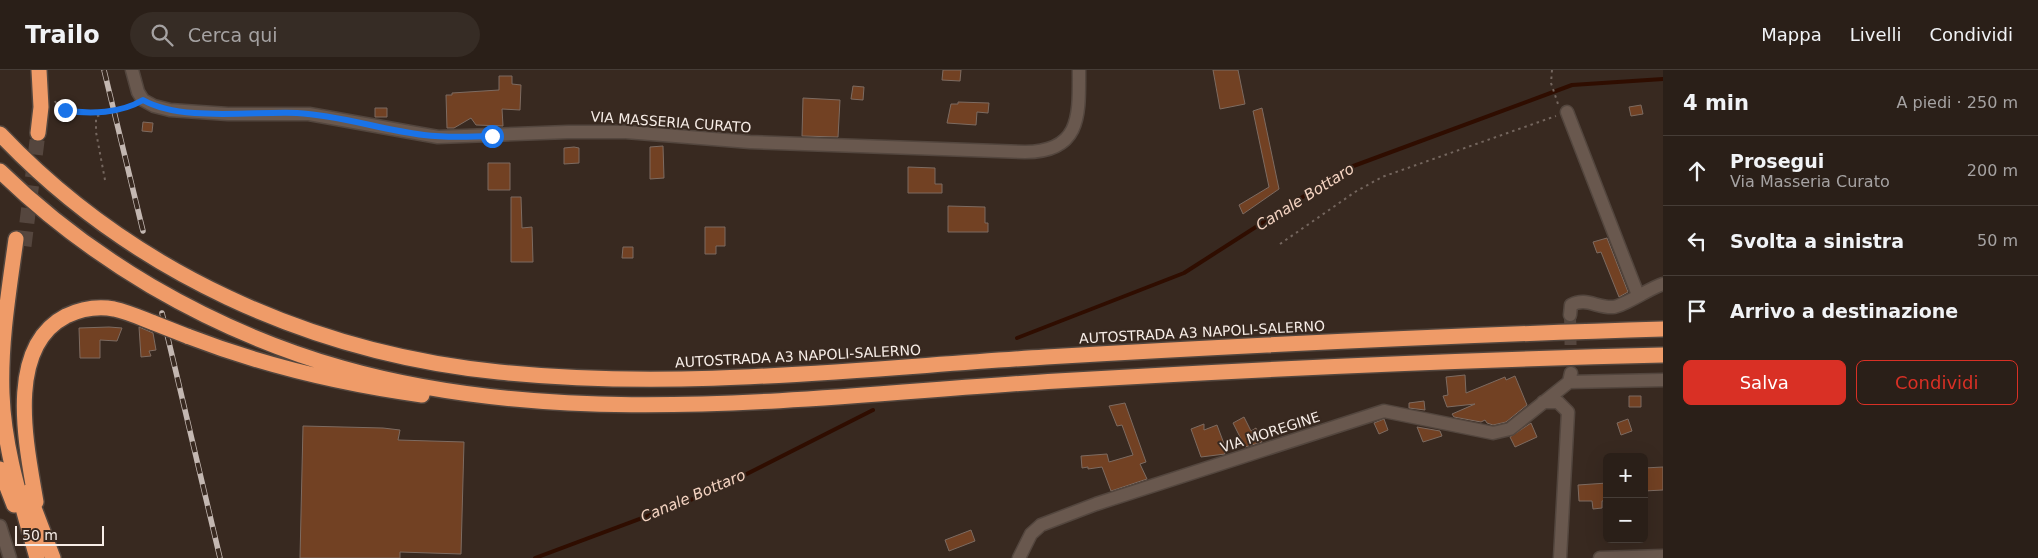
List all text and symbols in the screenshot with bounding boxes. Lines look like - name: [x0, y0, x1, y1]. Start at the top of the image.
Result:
- search box: [130, 12, 480, 57]
- text: Trailo: [25, 21, 100, 49]
- icon: search: [148, 21, 176, 49]
- text: Cerca qui: [188, 24, 278, 46]
- text: Mappa: [1761, 24, 1822, 45]
- text: Livelli: [1850, 24, 1902, 45]
- text: Condividi: [1930, 24, 2013, 45]
- text: 4 min: [1683, 91, 1749, 115]
- text: A piedi · 250 m: [1896, 93, 2018, 112]
- route end: [54, 99, 77, 122]
- street label: VIA MASSERIA CURATO: [590, 108, 752, 136]
- route start: [481, 125, 504, 148]
- text: Prosegui: [1730, 150, 1824, 172]
- icon: ahead: [1683, 157, 1711, 185]
- water label: Canale Bottaro: [1253, 160, 1357, 234]
- text: 200 m: [1967, 161, 2018, 180]
- text: Via Masseria Curato: [1730, 172, 1890, 191]
- icon: left: [1683, 227, 1711, 255]
- text: Svolta a sinistra: [1730, 230, 1904, 252]
- text: 50 m: [1977, 231, 2018, 250]
- icon: arrive: [1683, 297, 1711, 325]
- text: Arrivo a destinazione: [1730, 300, 1958, 322]
- street label: AUTOSTRADA A3 NAPOLI-SALERNO: [1079, 318, 1325, 346]
- street label: AUTOSTRADA A3 NAPOLI-SALERNO: [675, 342, 921, 370]
- button: Salva: [1683, 360, 1846, 405]
- button: Condividi: [1856, 360, 2018, 405]
- street label: VIA MOREGINE: [1218, 408, 1322, 456]
- map controls: [1603, 453, 1648, 543]
- button: +: [1603, 453, 1648, 498]
- water label: Canale Bottaro: [638, 466, 748, 526]
- button: −: [1603, 498, 1648, 543]
- scale bar: [15, 523, 104, 546]
- text: 50 m: [22, 527, 58, 543]

